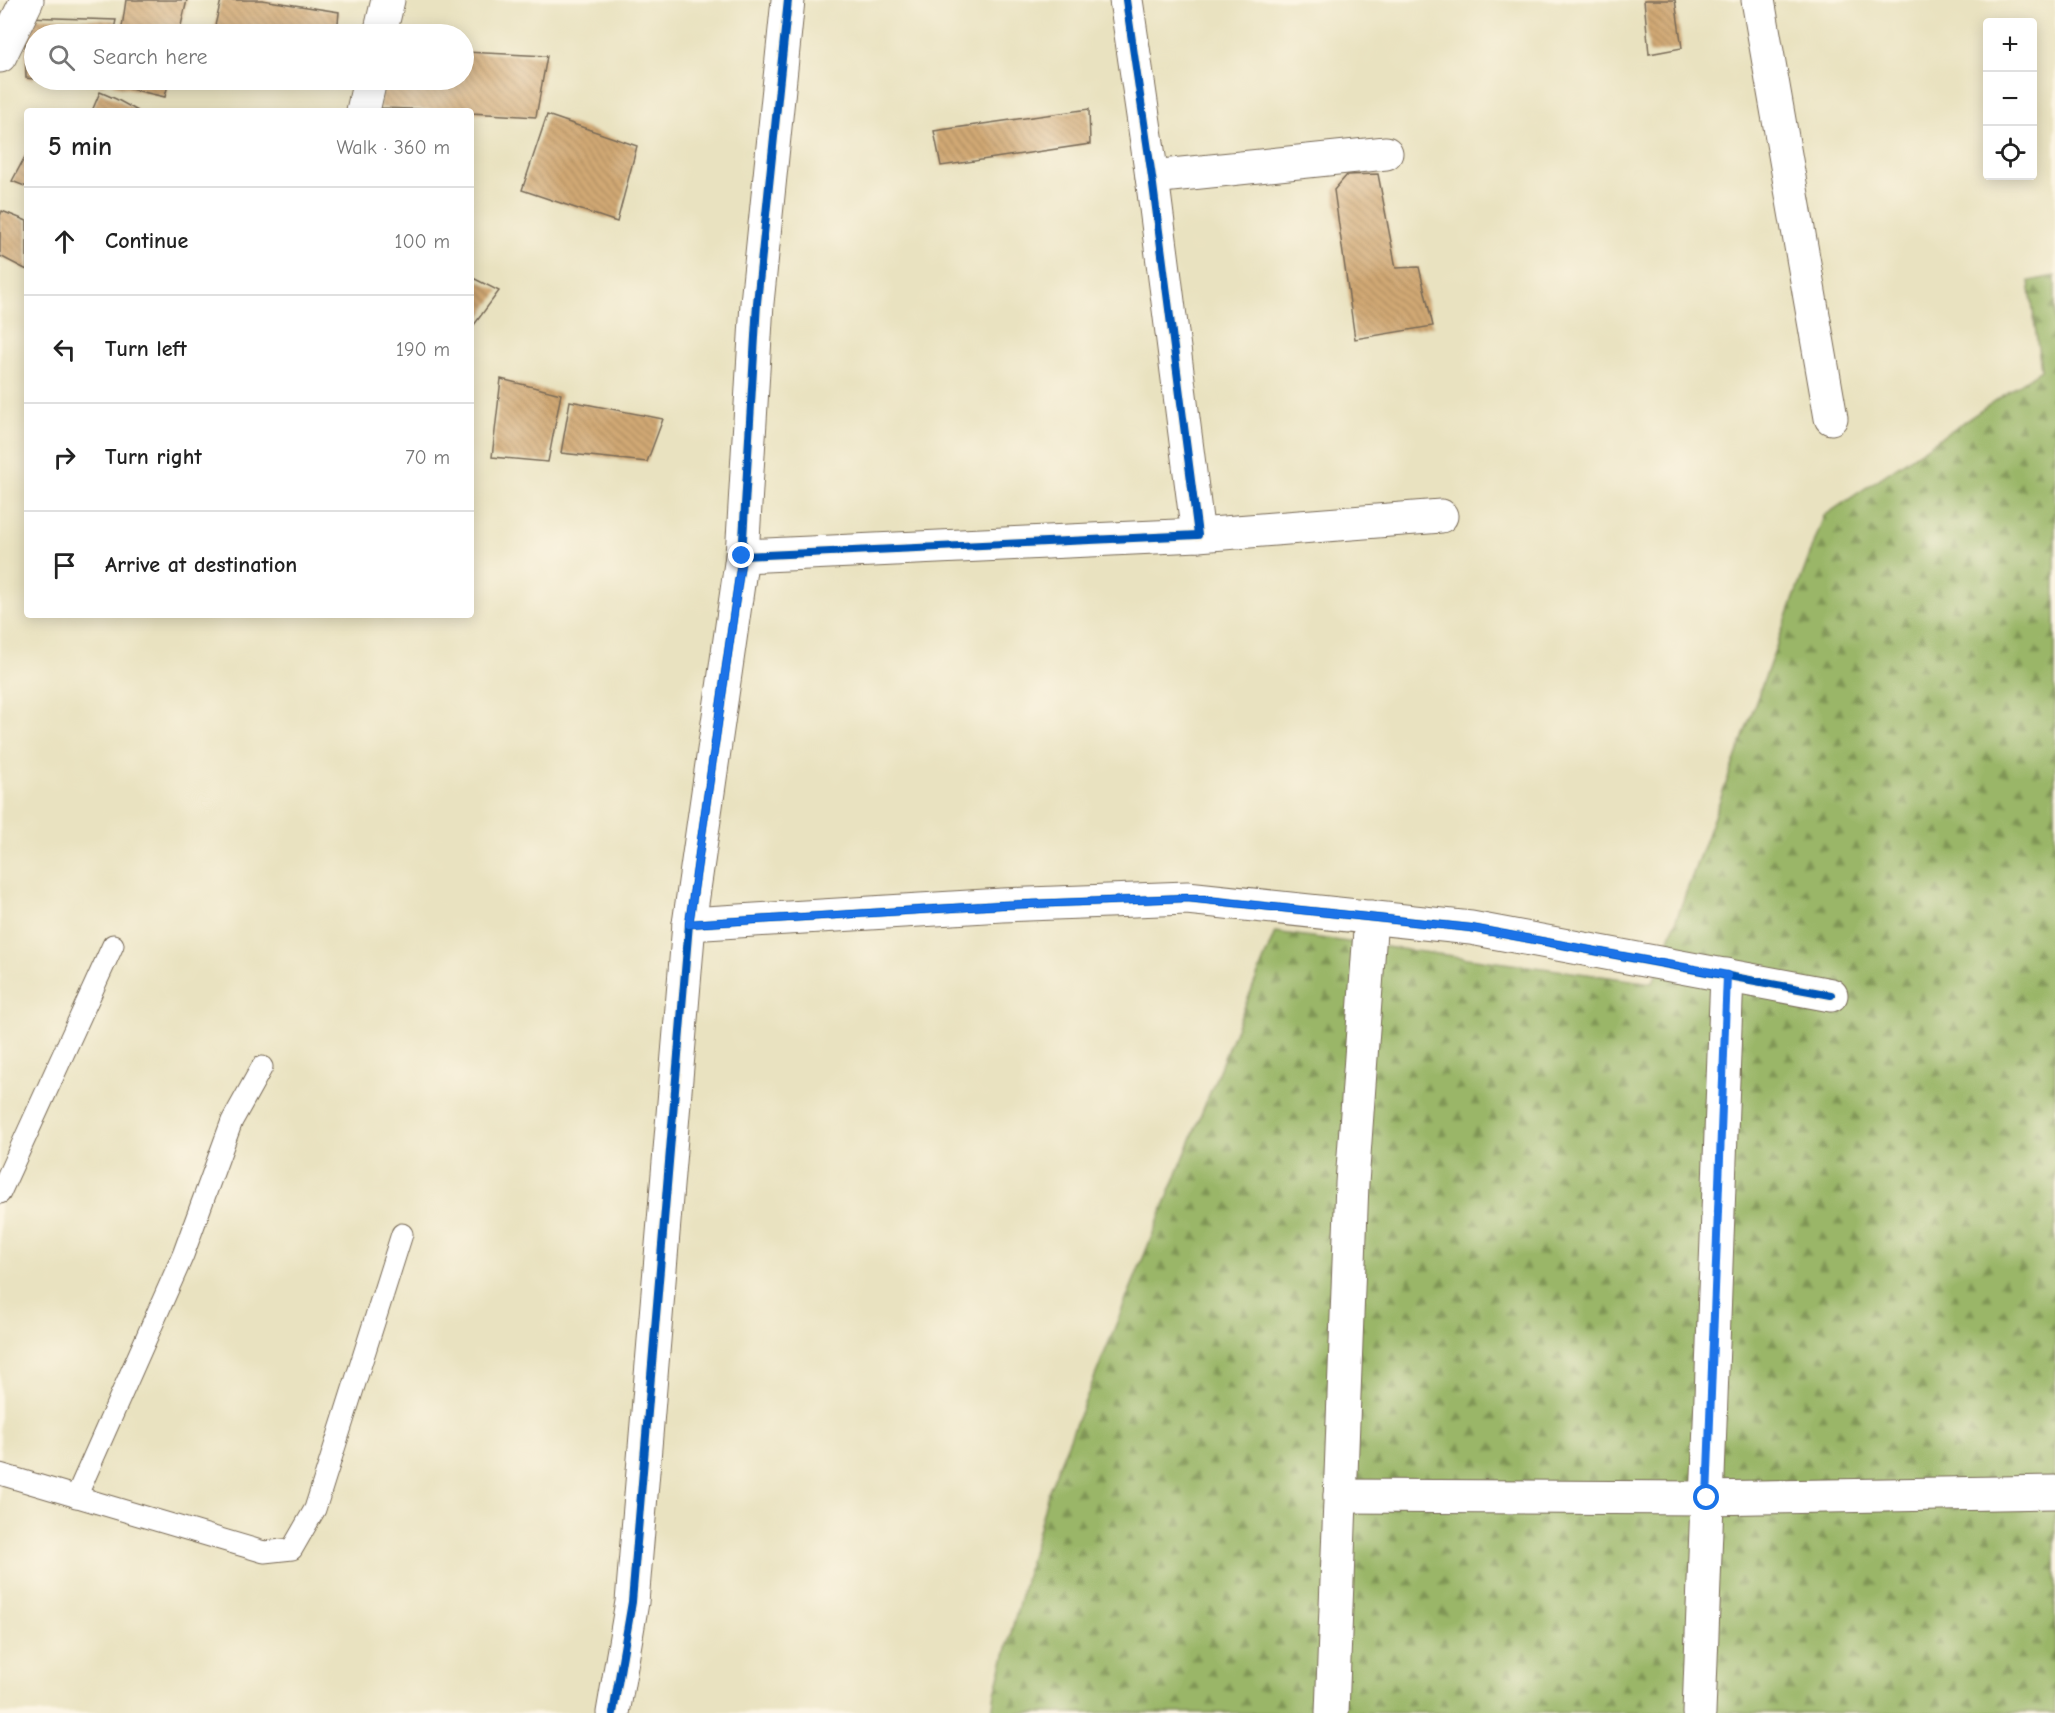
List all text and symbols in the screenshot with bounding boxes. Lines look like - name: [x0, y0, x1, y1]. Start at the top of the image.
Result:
- map controls: [1983, 18, 2037, 180]
- button: +: [1983, 18, 2037, 72]
- search box: [24, 24, 474, 90]
- icon: search: [45, 41, 78, 74]
- text: Search here: [93, 44, 208, 70]
- button: −: [1983, 72, 2037, 126]
- button: locate: [1983, 126, 2037, 180]
- text: 5 min: [48, 132, 112, 162]
- text: Walk · 360 m: [336, 136, 450, 159]
- icon: ahead: [48, 225, 81, 258]
- text: Continue: [105, 228, 188, 254]
- text: 100 m: [395, 230, 450, 253]
- icon: left: [48, 333, 81, 366]
- text: Turn left: [105, 336, 187, 362]
- text: 190 m: [396, 338, 450, 361]
- icon: right: [48, 441, 81, 474]
- text: Turn right: [105, 444, 202, 470]
- text: 70 m: [405, 446, 450, 469]
- route end: [728, 542, 754, 568]
- icon: arrive: [48, 549, 81, 582]
- text: Arrive at destination: [105, 552, 297, 578]
- route start: [1693, 1484, 1719, 1510]

